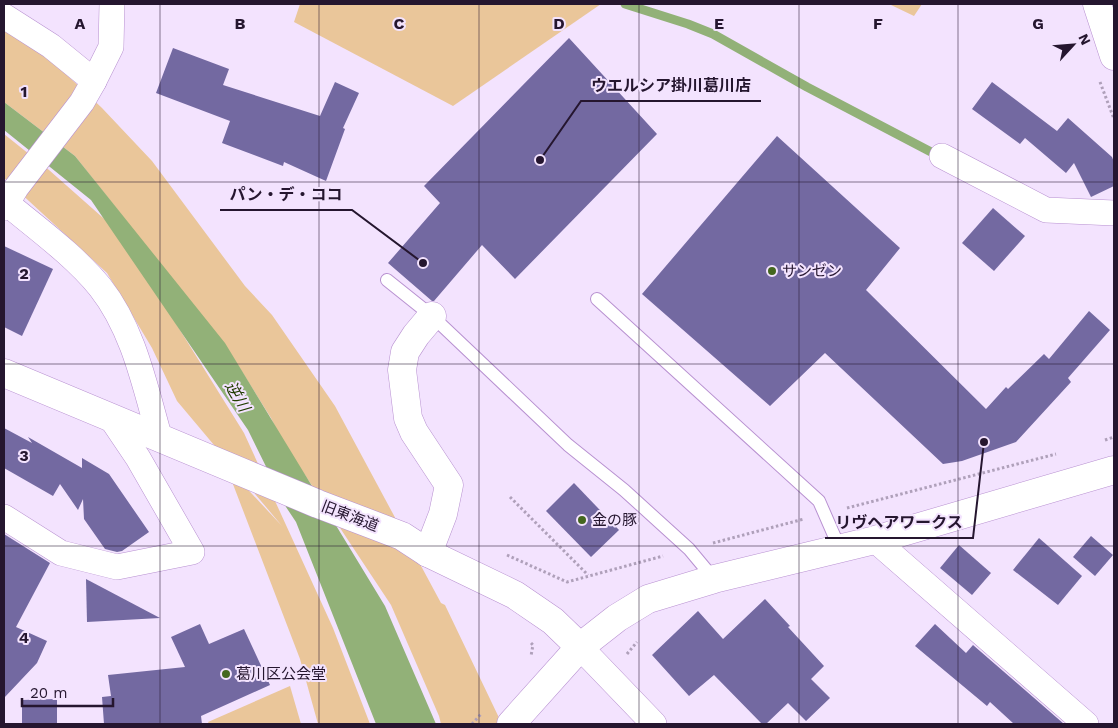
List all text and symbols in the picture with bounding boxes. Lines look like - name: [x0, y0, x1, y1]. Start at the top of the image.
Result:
- text: A: [75, 14, 86, 33]
- text: B: [235, 14, 246, 33]
- text: C: [394, 14, 405, 33]
- text: D: [553, 14, 565, 33]
- text: E: [714, 14, 724, 33]
- text: F: [873, 14, 883, 33]
- text: G: [1032, 14, 1044, 33]
- north arrow: [1048, 20, 1098, 70]
- text: N: [1075, 31, 1094, 47]
- callout: ウエルシア掛川葛川店: [581, 70, 761, 101]
- text: ウエルシア掛川葛川店: [591, 76, 751, 95]
- text: 1: [21, 82, 27, 101]
- callout: パン・デ・ココ: [220, 179, 352, 210]
- text: パン・デ・ココ: [230, 185, 342, 204]
- place label: サンゼン: [782, 262, 842, 280]
- text: 2: [19, 264, 29, 283]
- marker: サンゼン: [766, 265, 778, 277]
- water label: 逆川: [221, 378, 255, 417]
- text: 3: [19, 446, 29, 465]
- street label: 旧東海道: [319, 497, 381, 535]
- callout: リヴヘアワークス: [825, 507, 973, 538]
- place label: 金の豚: [592, 511, 637, 529]
- text: リヴヘアワークス: [835, 513, 963, 532]
- marker: 金の豚: [576, 514, 588, 526]
- text: 4: [19, 628, 29, 647]
- place label: 葛川区公会堂: [236, 665, 326, 683]
- marker: 葛川区公会堂: [220, 668, 232, 680]
- scale bar: [22, 676, 114, 708]
- text: 20 m: [30, 684, 68, 702]

